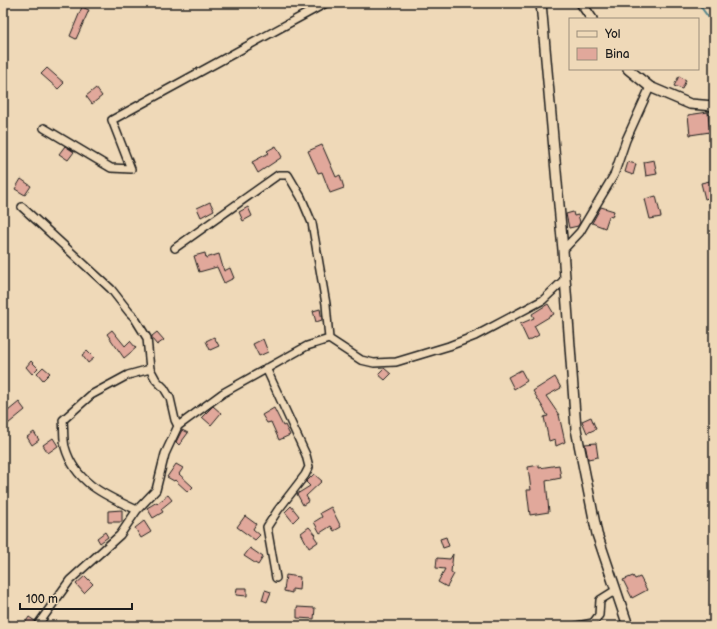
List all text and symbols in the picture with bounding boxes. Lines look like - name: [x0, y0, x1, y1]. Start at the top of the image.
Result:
- legend: [569, 18, 699, 70]
- text: Yol: [604, 27, 620, 42]
- text: Bina: [605, 47, 630, 62]
- scale bar: [20, 585, 132, 611]
- text: 100 m: [26, 592, 58, 607]

